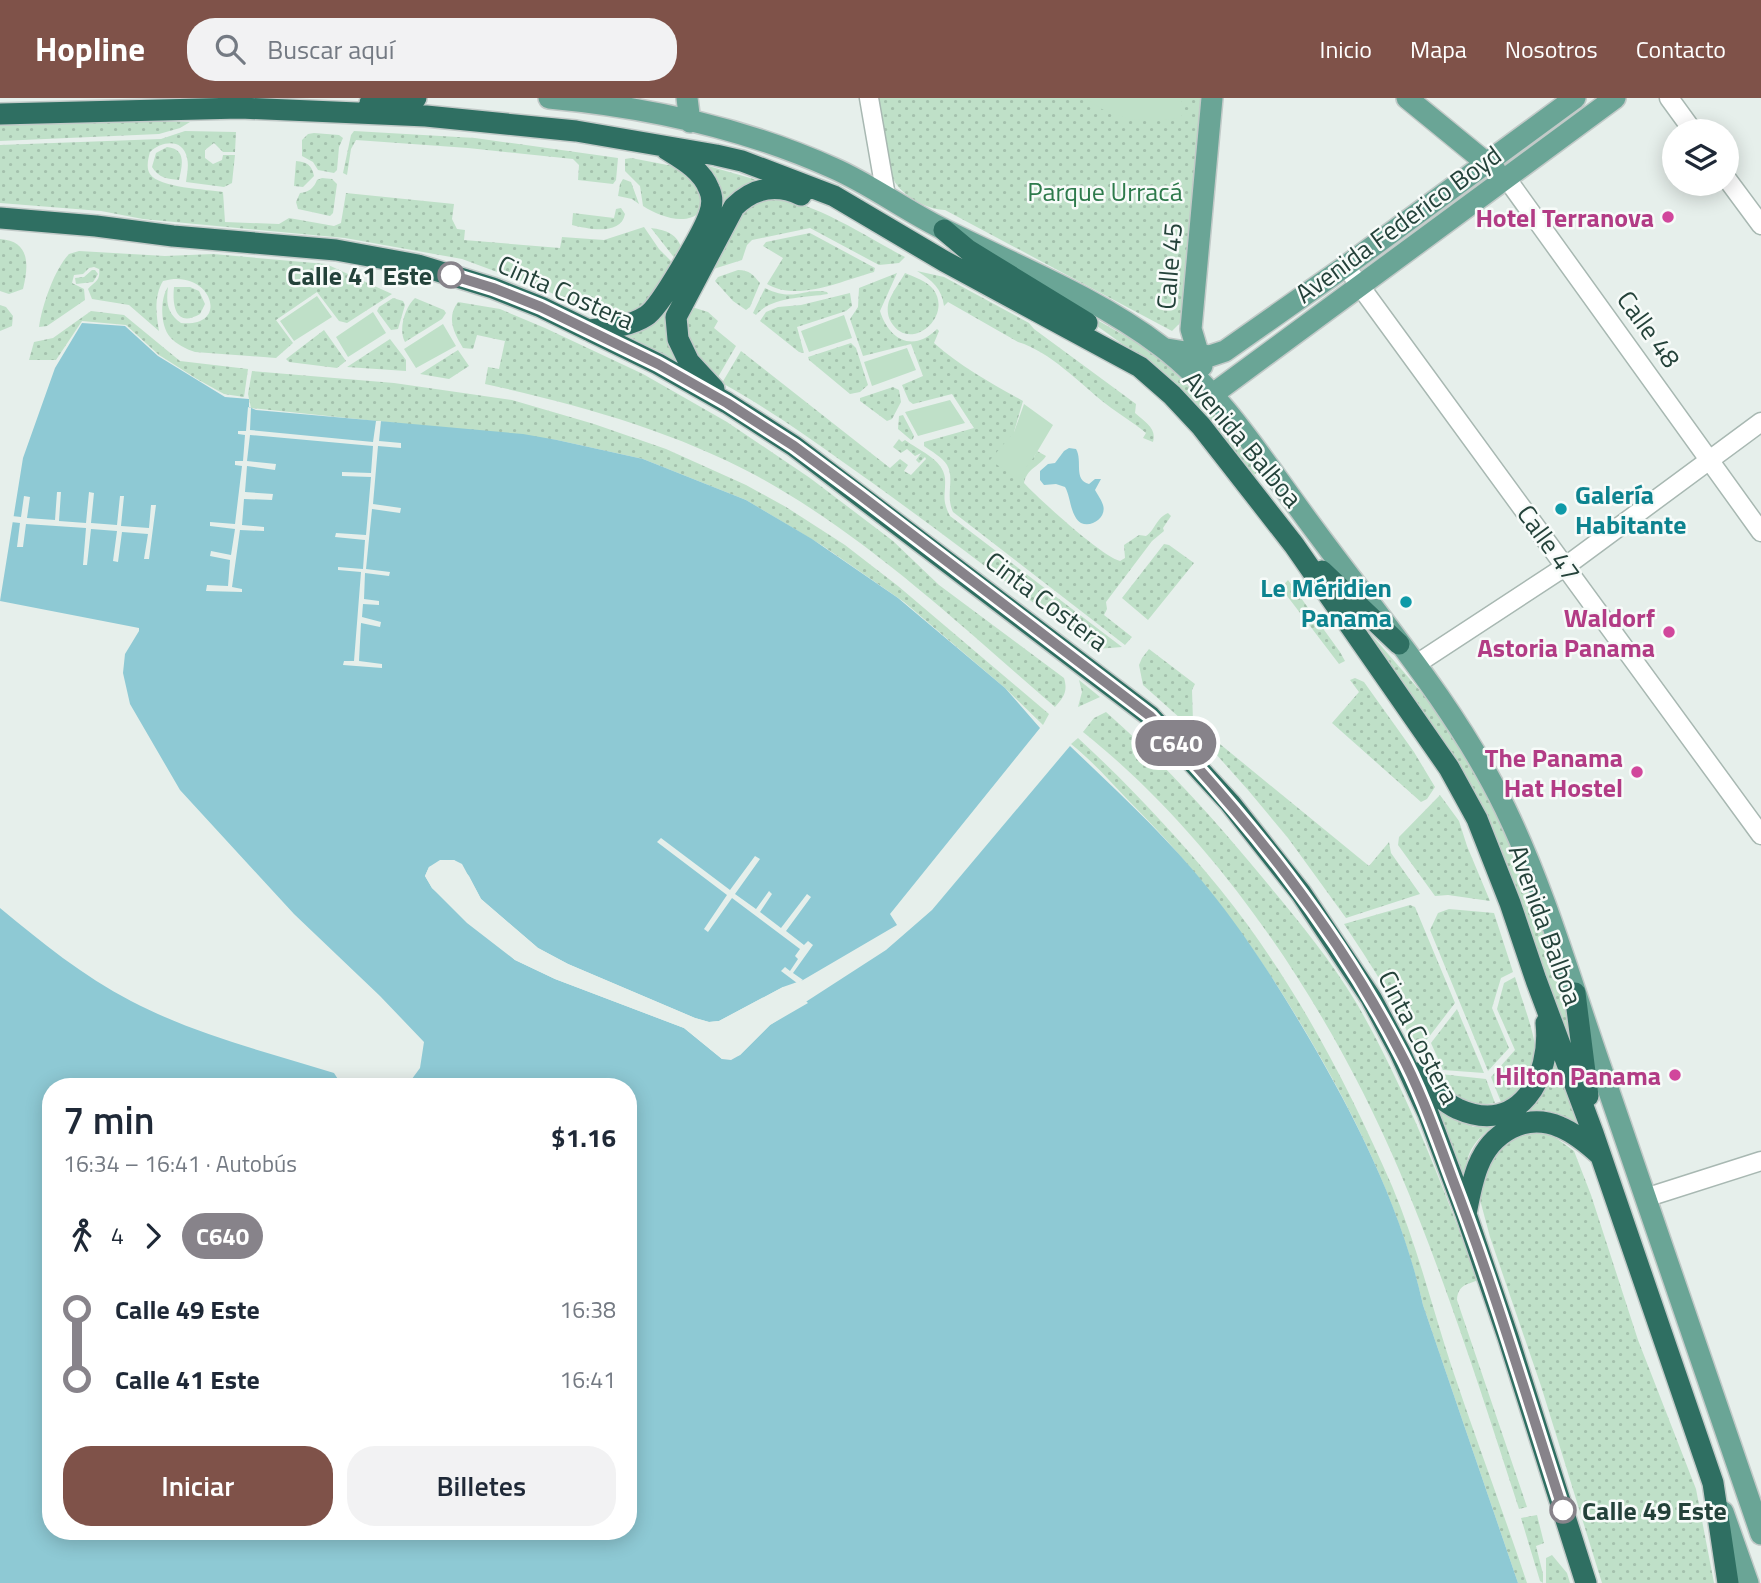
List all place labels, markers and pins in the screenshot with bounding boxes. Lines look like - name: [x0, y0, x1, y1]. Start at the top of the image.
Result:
- place label: Hotel Terranova: [1475, 198, 1654, 237]
- marker: Hotel Terranova: [1660, 209, 1676, 225]
- place label: Calle 41 Este: [287, 256, 432, 295]
- marker: Calle 41 Este: [438, 262, 464, 288]
- place label: Galería Habitante: [1575, 475, 1687, 544]
- marker: Galería Habitante: [1553, 501, 1569, 517]
- place label: Le Méridien Panama: [1260, 568, 1392, 637]
- marker: Le Méridien Panama: [1398, 594, 1414, 610]
- place label: Waldorf Astoria Panama: [1477, 598, 1655, 667]
- marker: Waldorf Astoria Panama: [1661, 624, 1677, 640]
- place label: The Panama Hat Hostel: [1485, 738, 1623, 807]
- marker: The Panama Hat Hostel: [1629, 764, 1645, 780]
- place label: Hilton Panama: [1495, 1056, 1661, 1095]
- marker: Hilton Panama: [1667, 1067, 1683, 1083]
- place label: Calle 49 Este: [1582, 1491, 1727, 1530]
- marker: Calle 49 Este: [1550, 1497, 1576, 1523]

